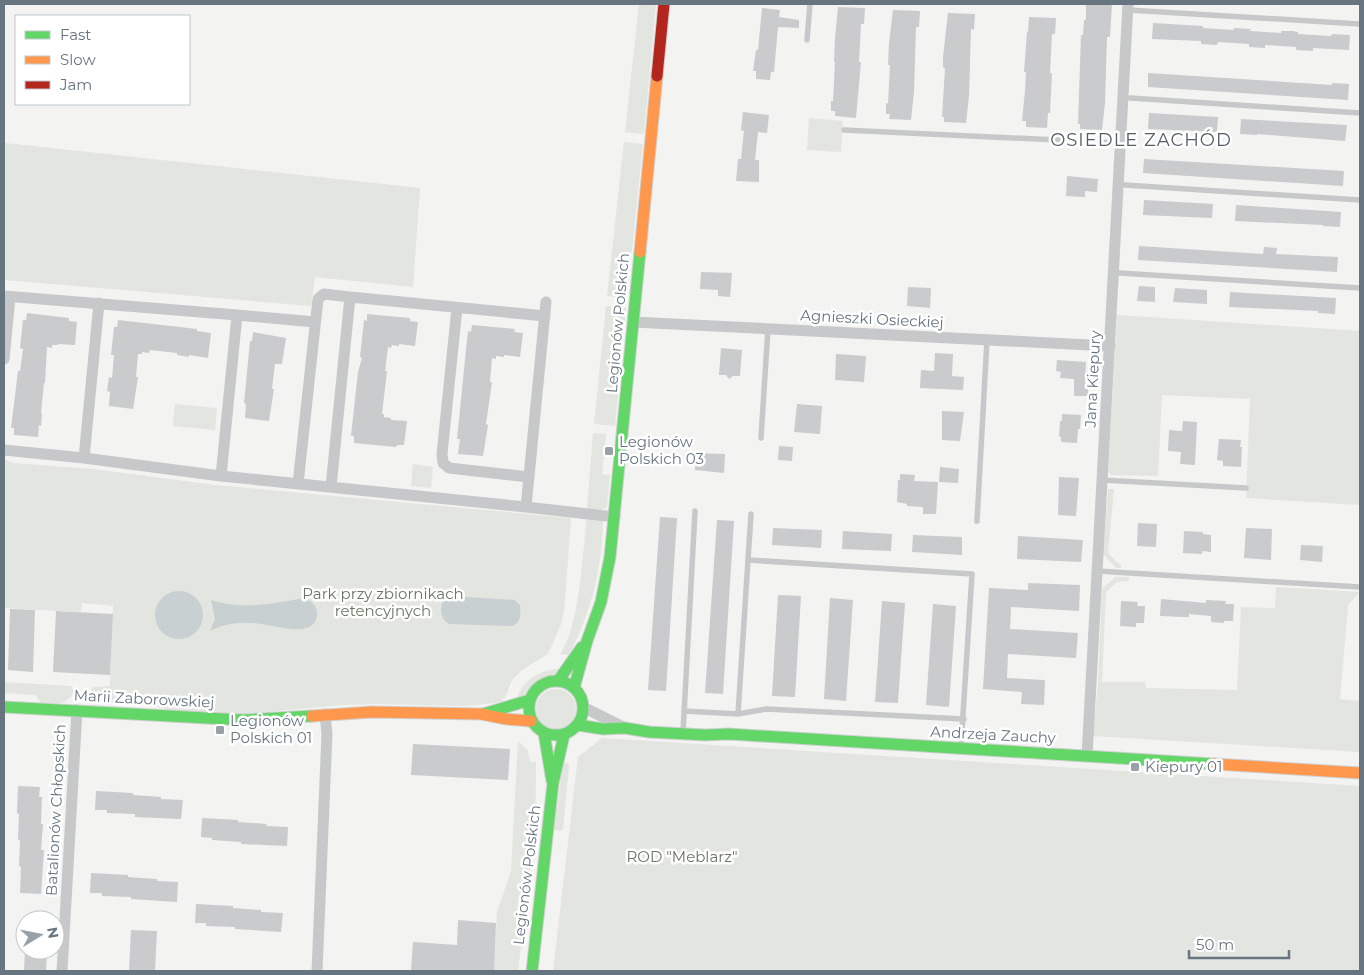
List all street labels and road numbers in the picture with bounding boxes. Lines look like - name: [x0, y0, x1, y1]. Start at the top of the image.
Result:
- street label: Legionów Polskich: [602, 252, 633, 394]
- street label: Agnieszki Osieckiej: [800, 305, 944, 332]
- street label: Jana Kiepury: [1080, 329, 1105, 429]
- street label: Marii Zaborowskiej: [73, 685, 215, 712]
- street label: Andrzeja Zauchy: [930, 722, 1057, 747]
- street label: Batalionów Chłopskich: [42, 724, 69, 896]
- street label: Legionów Polskich: [508, 804, 545, 946]

